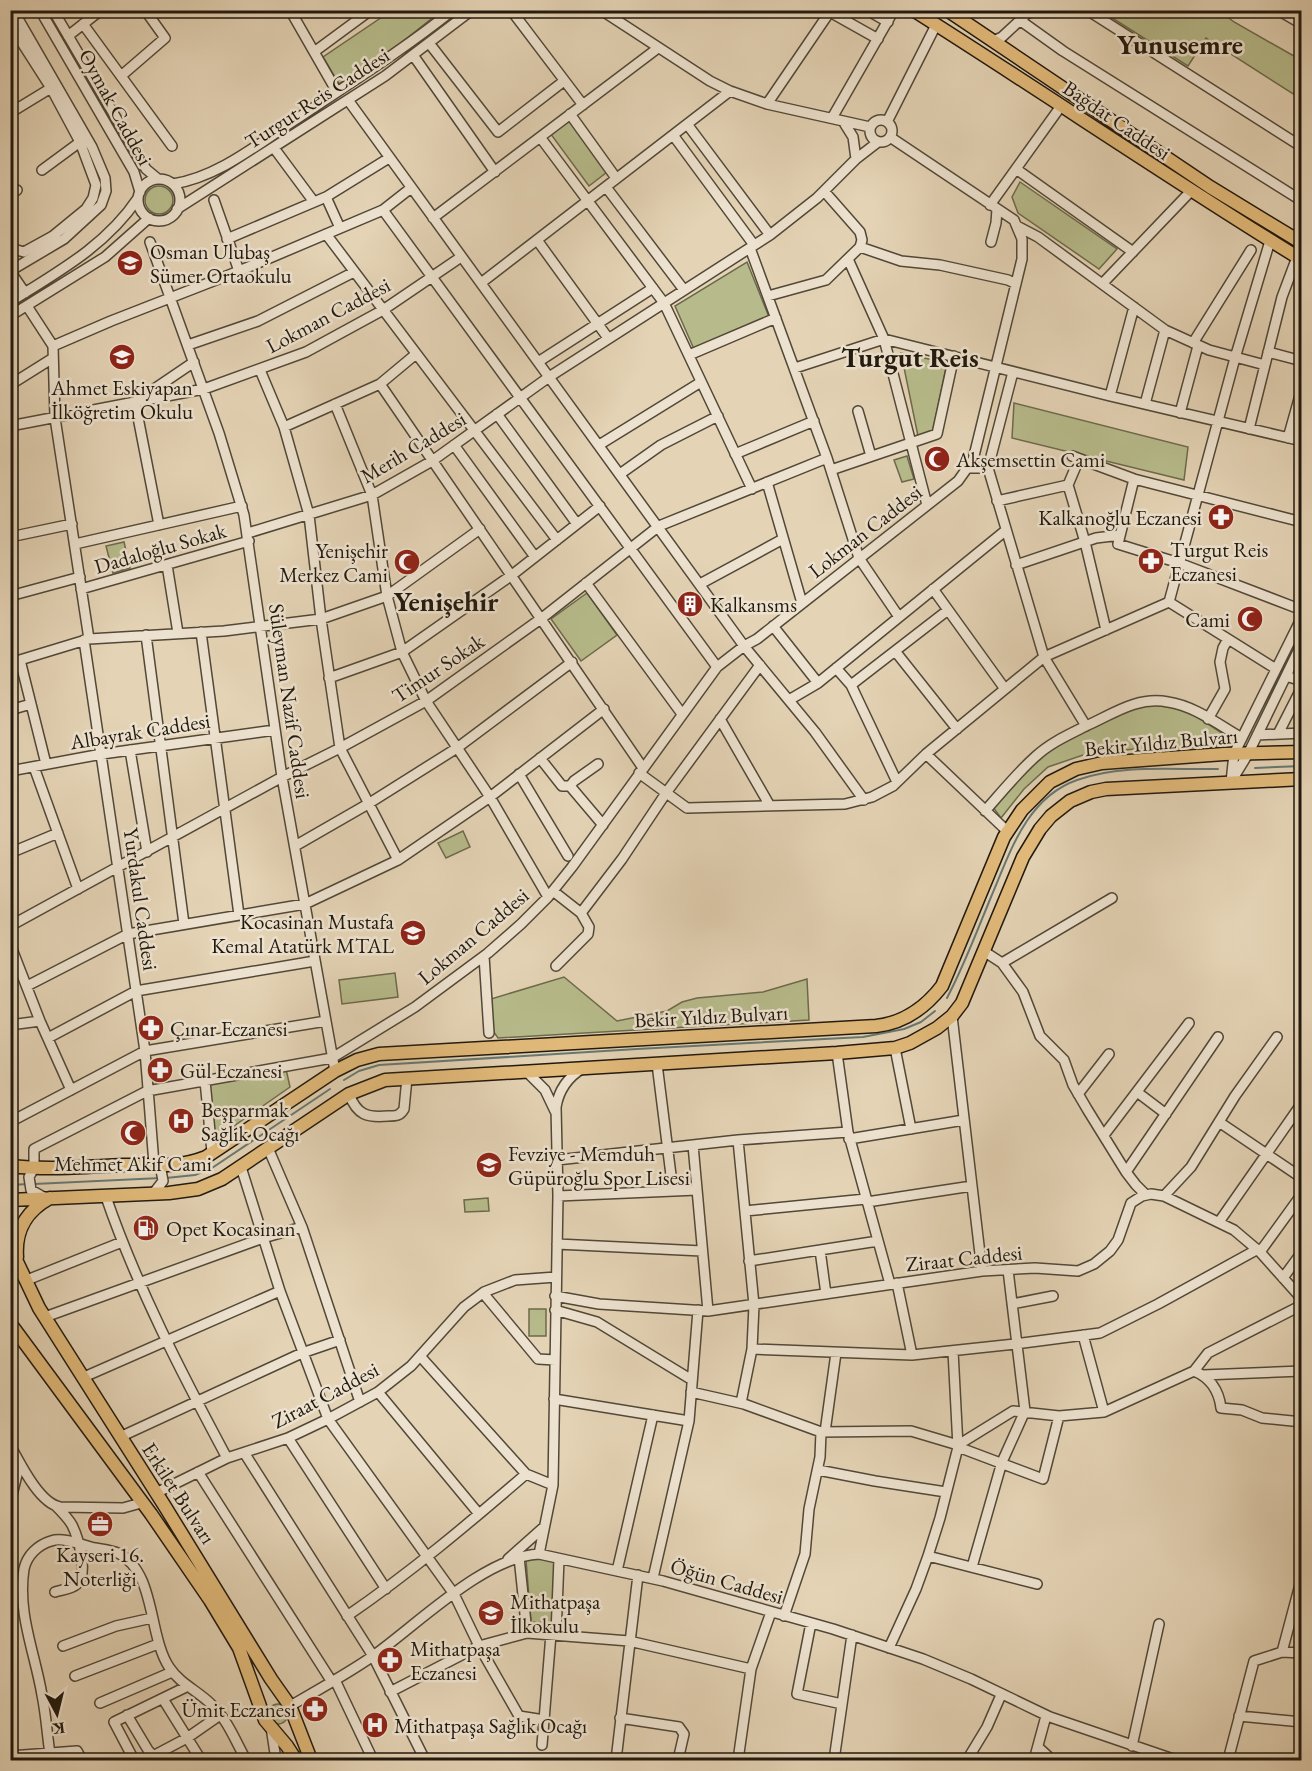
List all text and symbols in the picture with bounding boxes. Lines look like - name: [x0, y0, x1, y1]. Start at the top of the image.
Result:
- district label: Yunusemre: [1117, 27, 1243, 62]
- street label: Turgut Reis Caddesi: [240, 41, 394, 155]
- street label: Oymak Caddesi: [73, 44, 159, 170]
- street label: Bağdat Caddesi: [1058, 74, 1176, 166]
- place label: Osman Ulubaş Sümer Ortaokulu: [150, 238, 292, 289]
- school or university icon: Osman Ulubaş Sümer Ortaokulu: [115, 248, 145, 278]
- street label: Lokman Caddesi: [261, 271, 395, 359]
- district label: Turgut Reis: [841, 340, 979, 375]
- school or university icon: Ahmet Eskiyapan İlköğretim Okulu: [107, 342, 137, 372]
- place label: Ahmet Eskiyapan İlköğretim Okulu: [50, 374, 193, 425]
- street label: Merih Caddesi: [355, 405, 471, 489]
- mosque icon: Akşemsettin Cami: [922, 444, 952, 474]
- place label: Akşemsettin Cami: [955, 446, 1105, 473]
- street label: Lokman Caddesi: [803, 478, 927, 584]
- pharmacy icon: Kalkanoğlu Eczanesi: [1206, 502, 1236, 532]
- place label: Kalkanoğlu Eczanesi: [1038, 504, 1202, 531]
- street label: Dadaloğlu Sokak: [91, 516, 230, 580]
- place label: Turgut Reis Eczanesi: [1170, 536, 1268, 587]
- place label: Yenişehir Merkez Cami: [279, 537, 388, 588]
- pharmacy icon: Turgut Reis Eczanesi: [1136, 546, 1166, 576]
- mosque icon: Yenişehir Merkez Cami: [392, 547, 422, 577]
- district label: Yenişehir: [394, 584, 499, 619]
- building icon: Kalkansms: [675, 589, 705, 619]
- place label: Kalkansms: [710, 591, 797, 618]
- street label: Süleyman Nazif Caddesi: [263, 602, 317, 800]
- mosque icon: Cami: [1235, 604, 1265, 634]
- place label: Cami: [1185, 606, 1230, 633]
- street label: Timur Sokak: [387, 627, 490, 709]
- street label: Albayrak Caddesi: [67, 707, 212, 756]
- street label: Bekir Yıldız Bulvarı: [1083, 722, 1239, 762]
- street label: Yurdakul Caddesi: [118, 826, 164, 972]
- street label: Lokman Caddesi: [412, 882, 534, 990]
- place label: Kocasinan Mustafa Kemal Atatürk MTAL: [211, 908, 395, 959]
- school or university icon: Kocasinan Mustafa Kemal Atatürk MTAL: [398, 918, 428, 948]
- street label: Bekir Yıldız Bulvarı: [633, 998, 789, 1034]
- pharmacy icon: Çınar Eczanesi: [136, 1013, 166, 1043]
- place label: Çınar Eczanesi: [170, 1015, 288, 1042]
- pharmacy icon: Gül Eczanesi: [145, 1055, 175, 1085]
- place label: Gül Eczanesi: [180, 1057, 282, 1084]
- place label: Beşparmak Sağlık Ocağı: [201, 1096, 299, 1147]
- hospital icon: Beşparmak Sağlık Ocağı: [166, 1106, 196, 1136]
- mosque icon: Mehmet Akif Cami: [118, 1118, 148, 1148]
- place label: Fevziye - Memduh Güpüroğlu Spor Lisesi: [508, 1140, 690, 1191]
- place label: Mehmet Akif Cami: [54, 1150, 212, 1177]
- school or university icon: Fevziye - Memduh Güpüroğlu Spor Lisesi: [474, 1150, 504, 1180]
- fuel station icon: Opet Kocasinan: [131, 1213, 161, 1243]
- place label: Opet Kocasinan: [166, 1215, 296, 1242]
- street label: Ziraat Caddesi: [904, 1238, 1024, 1278]
- street label: Ziraat Caddesi: [267, 1356, 383, 1434]
- street label: Erkilet Bulvarı: [136, 1437, 222, 1549]
- office icon: Kayseri 16. Noterliği: [85, 1509, 115, 1539]
- place label: Kayseri 16. Noterliği: [56, 1541, 144, 1592]
- street label: Öğün Caddesi: [667, 1552, 787, 1610]
- place label: Mithatpaşa İlkokulu: [510, 1588, 601, 1639]
- school or university icon: Mithatpaşa İlkokulu: [476, 1598, 506, 1628]
- place label: Mithatpaşa Eczanesi: [410, 1635, 501, 1686]
- pharmacy icon: Mithatpaşa Eczanesi: [375, 1645, 405, 1675]
- north arrow: [27, 1684, 87, 1744]
- pharmacy icon: Ümit Eczanesi: [300, 1694, 330, 1724]
- place label: Ümit Eczanesi: [181, 1696, 296, 1723]
- hospital icon: Mithatpaşa Sağlık Ocağı: [360, 1710, 390, 1740]
- place label: Mithatpaşa Sağlık Ocağı: [394, 1712, 587, 1739]
- text: K: [51, 1717, 66, 1740]

